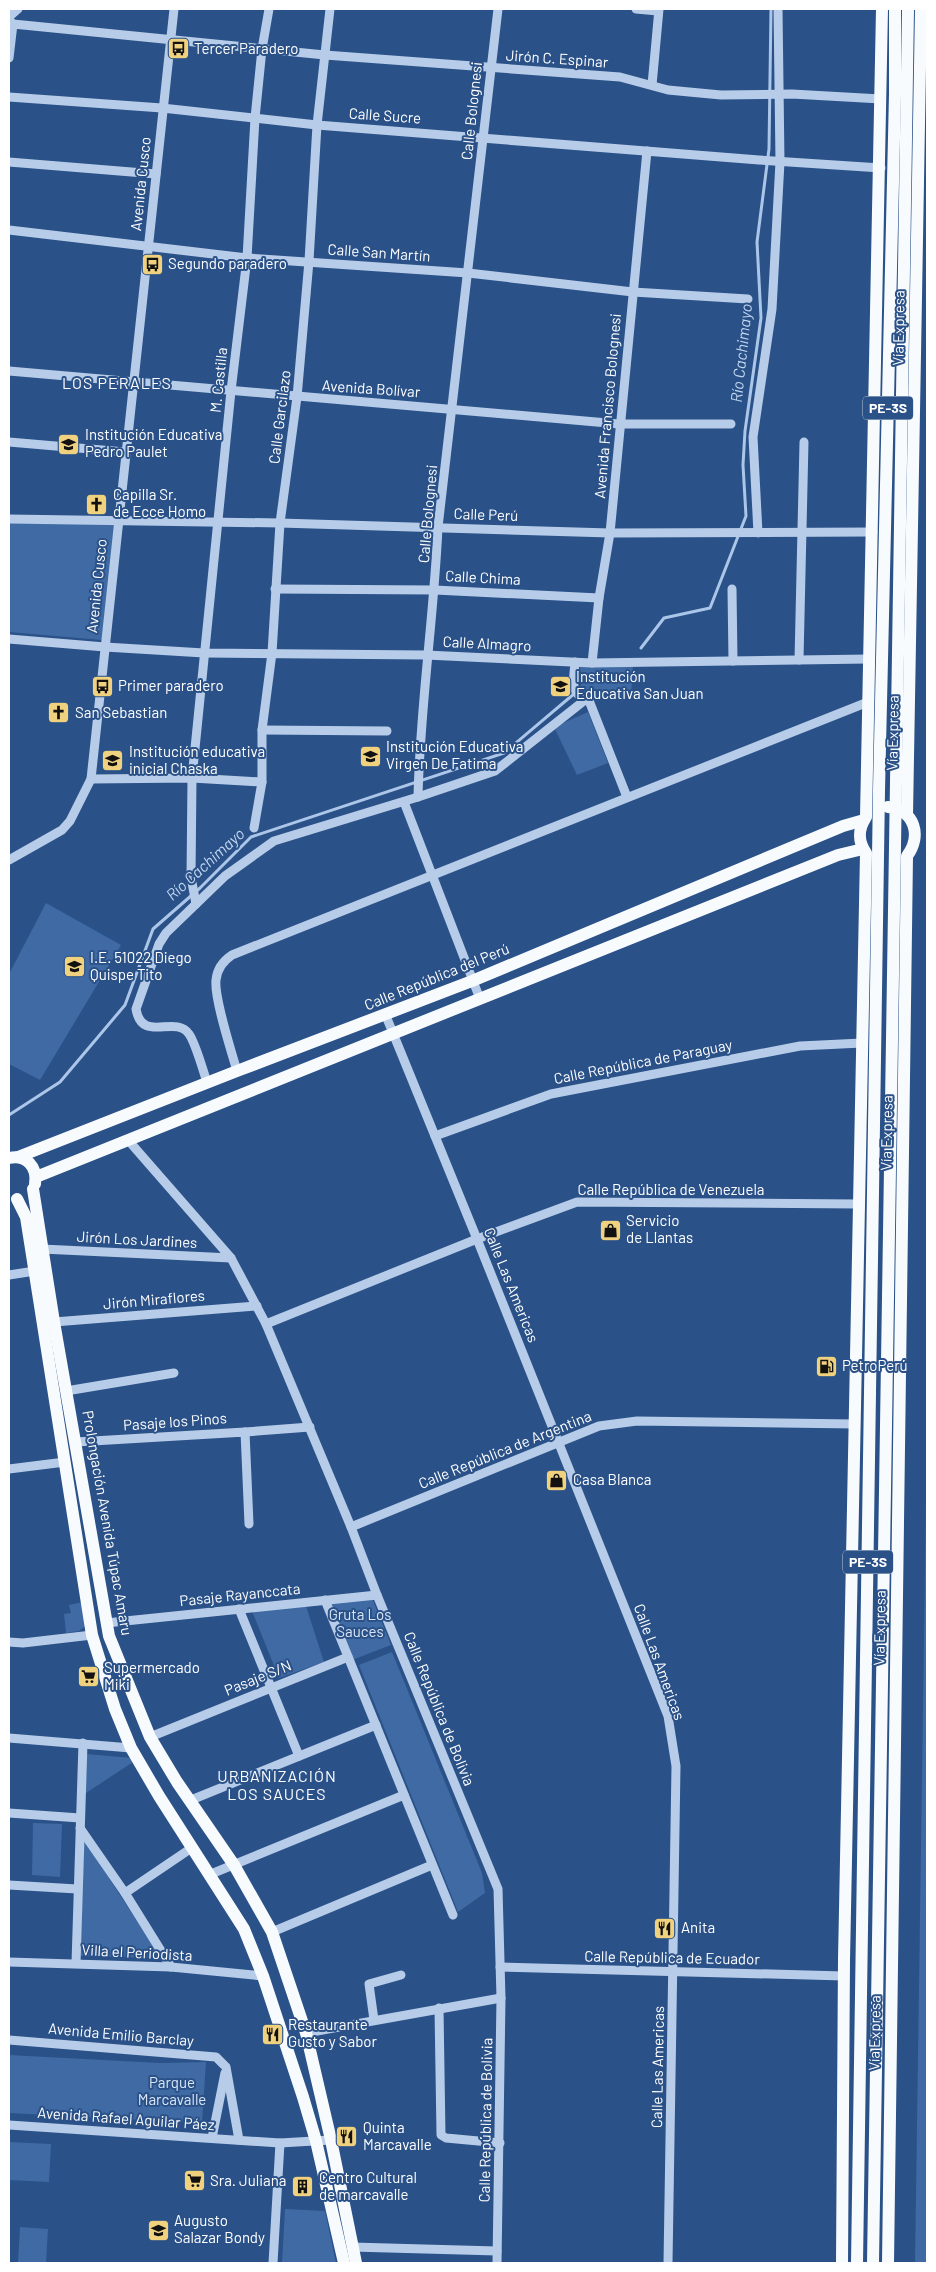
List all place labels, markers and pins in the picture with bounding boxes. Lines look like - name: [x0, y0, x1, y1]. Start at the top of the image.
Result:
- bus stop icon: Tercer Paradero: [166, 37, 190, 61]
- place label: Tercer Paradero: [194, 39, 298, 57]
- bus stop icon: Segundo paradero: [140, 252, 164, 276]
- place label: Segundo paradero: [168, 254, 287, 272]
- place label: Institución Educativa Pedro Paulet: [85, 425, 222, 460]
- school or university icon: Institución Educativa Pedro Paulet: [57, 432, 81, 456]
- place label: Capilla Sr. de Ecce Homo: [113, 485, 206, 520]
- church icon: Capilla Sr. de Ecce Homo: [85, 492, 109, 516]
- place label: Institución Educativa San Juan: [576, 667, 704, 702]
- bus stop icon: Primer paradero: [90, 674, 114, 698]
- school or university icon: Institución Educativa San Juan: [548, 674, 572, 698]
- place label: Primer paradero: [118, 676, 224, 694]
- church icon: San Sebastian: [47, 701, 71, 725]
- place label: San Sebastian: [75, 703, 167, 721]
- place label: Institución Educativa Virgen De Fatima: [386, 737, 523, 772]
- place label: Institución educativa inicial Chaska: [129, 742, 265, 777]
- school or university icon: Institución Educativa Virgen De Fatima: [358, 744, 382, 768]
- school or university icon: Institución educativa inicial Chaska: [101, 749, 125, 773]
- place label: I.E. 51022 Diego Quispe Tito: [90, 948, 192, 983]
- school or university icon: I.E. 51022 Diego Quispe Tito: [62, 955, 86, 979]
- place label: Servicio de Llantas: [626, 1211, 693, 1246]
- shop icon: Servicio de Llantas: [598, 1218, 622, 1242]
- fuel station icon: PetroPerú: [814, 1354, 838, 1378]
- place label: PetroPerú: [842, 1356, 908, 1374]
- shop icon: Casa Blanca: [545, 1468, 569, 1492]
- place label: Casa Blanca: [573, 1470, 652, 1488]
- place label: Supermercado Miki: [104, 1658, 200, 1693]
- supermarket icon: Supermercado Miki: [76, 1665, 100, 1689]
- restaurant icon: Anita: [653, 1916, 677, 1940]
- place label: Anita: [681, 1918, 715, 1936]
- place label: Restaurante Gusto y Sabor: [288, 2015, 377, 2050]
- restaurant icon: Restaurante Gusto y Sabor: [260, 2022, 284, 2046]
- place label: Quinta Marcavalle: [363, 2118, 432, 2153]
- restaurant icon: Quinta Marcavalle: [335, 2125, 359, 2149]
- place label: Centro Cultural de marcavalle: [319, 2168, 417, 2203]
- supermarket icon: Sra. Juliana: [182, 2169, 206, 2193]
- place label: Sra. Juliana: [210, 2171, 286, 2189]
- building icon: Centro Cultural de marcavalle: [291, 2175, 315, 2199]
- place label: Augusto Salazar Bondy: [174, 2211, 265, 2246]
- school or university icon: Augusto Salazar Bondy: [146, 2218, 170, 2242]

